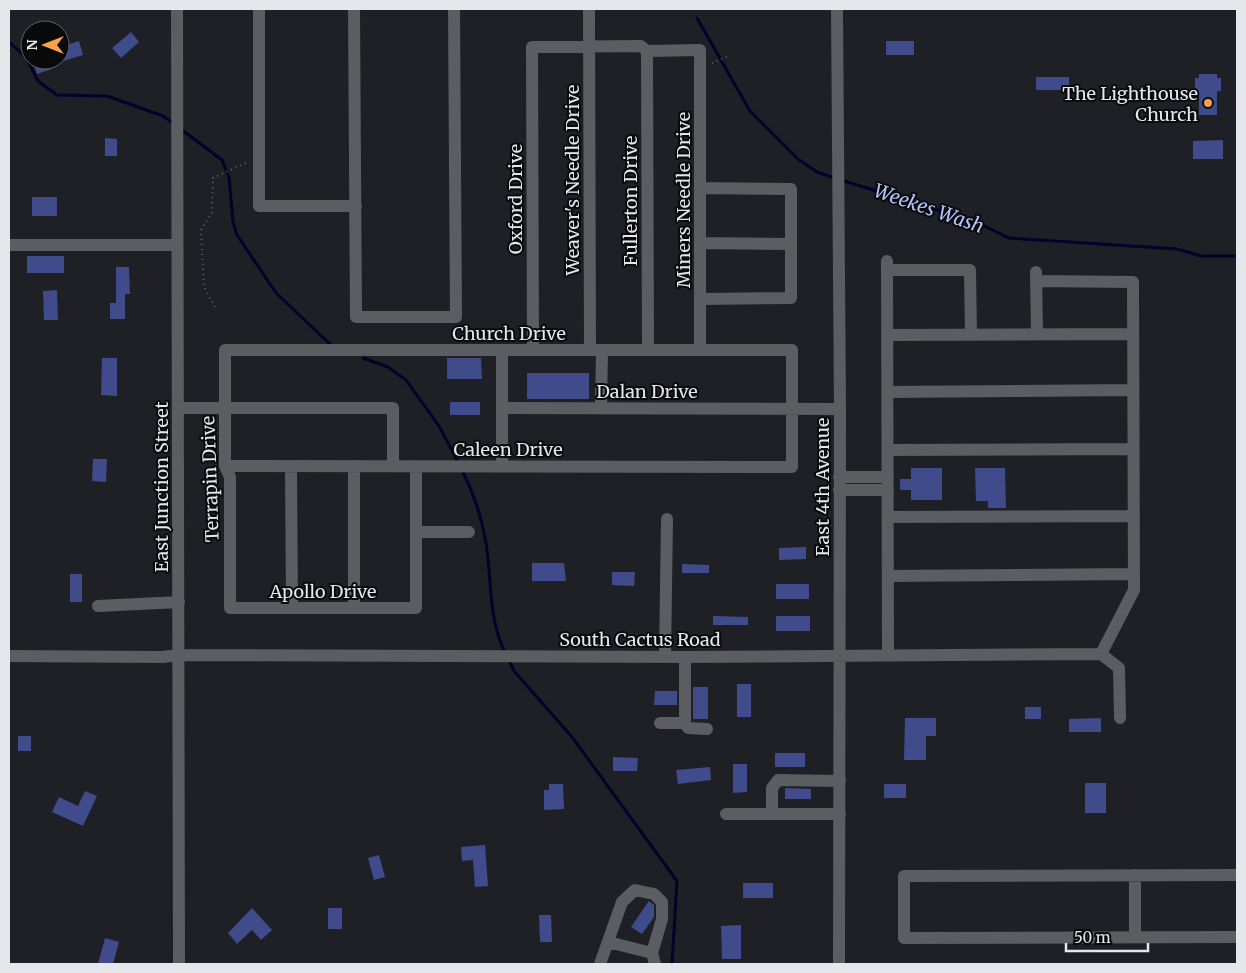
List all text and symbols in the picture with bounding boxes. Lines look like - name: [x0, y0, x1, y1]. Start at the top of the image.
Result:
- north arrow: [20, 20, 70, 70]
- text: N: [23, 39, 41, 51]
- place label: The Lighthouse Church: [1062, 82, 1198, 126]
- street label: Weaver's Needle Drive: [561, 85, 584, 276]
- marker: The Lighthouse Church: [1202, 97, 1214, 109]
- street label: Miners Needle Drive: [672, 112, 695, 288]
- street label: Fullerton Drive: [619, 136, 642, 266]
- street label: Oxford Drive: [504, 144, 527, 254]
- water label: Weekes Wash: [871, 178, 987, 238]
- street label: Church Drive: [452, 322, 566, 345]
- street label: Dalan Drive: [596, 380, 698, 403]
- street label: East Junction Street: [150, 401, 173, 573]
- street label: Terrapin Drive: [196, 415, 224, 543]
- street label: East 4th Avenue: [811, 418, 834, 556]
- street label: Caleen Drive: [453, 438, 563, 461]
- street label: Apollo Drive: [269, 580, 376, 603]
- street label: South Cactus Road: [559, 628, 721, 651]
- scale bar: [1066, 920, 1148, 952]
- text: 50 m: [1074, 928, 1111, 947]

